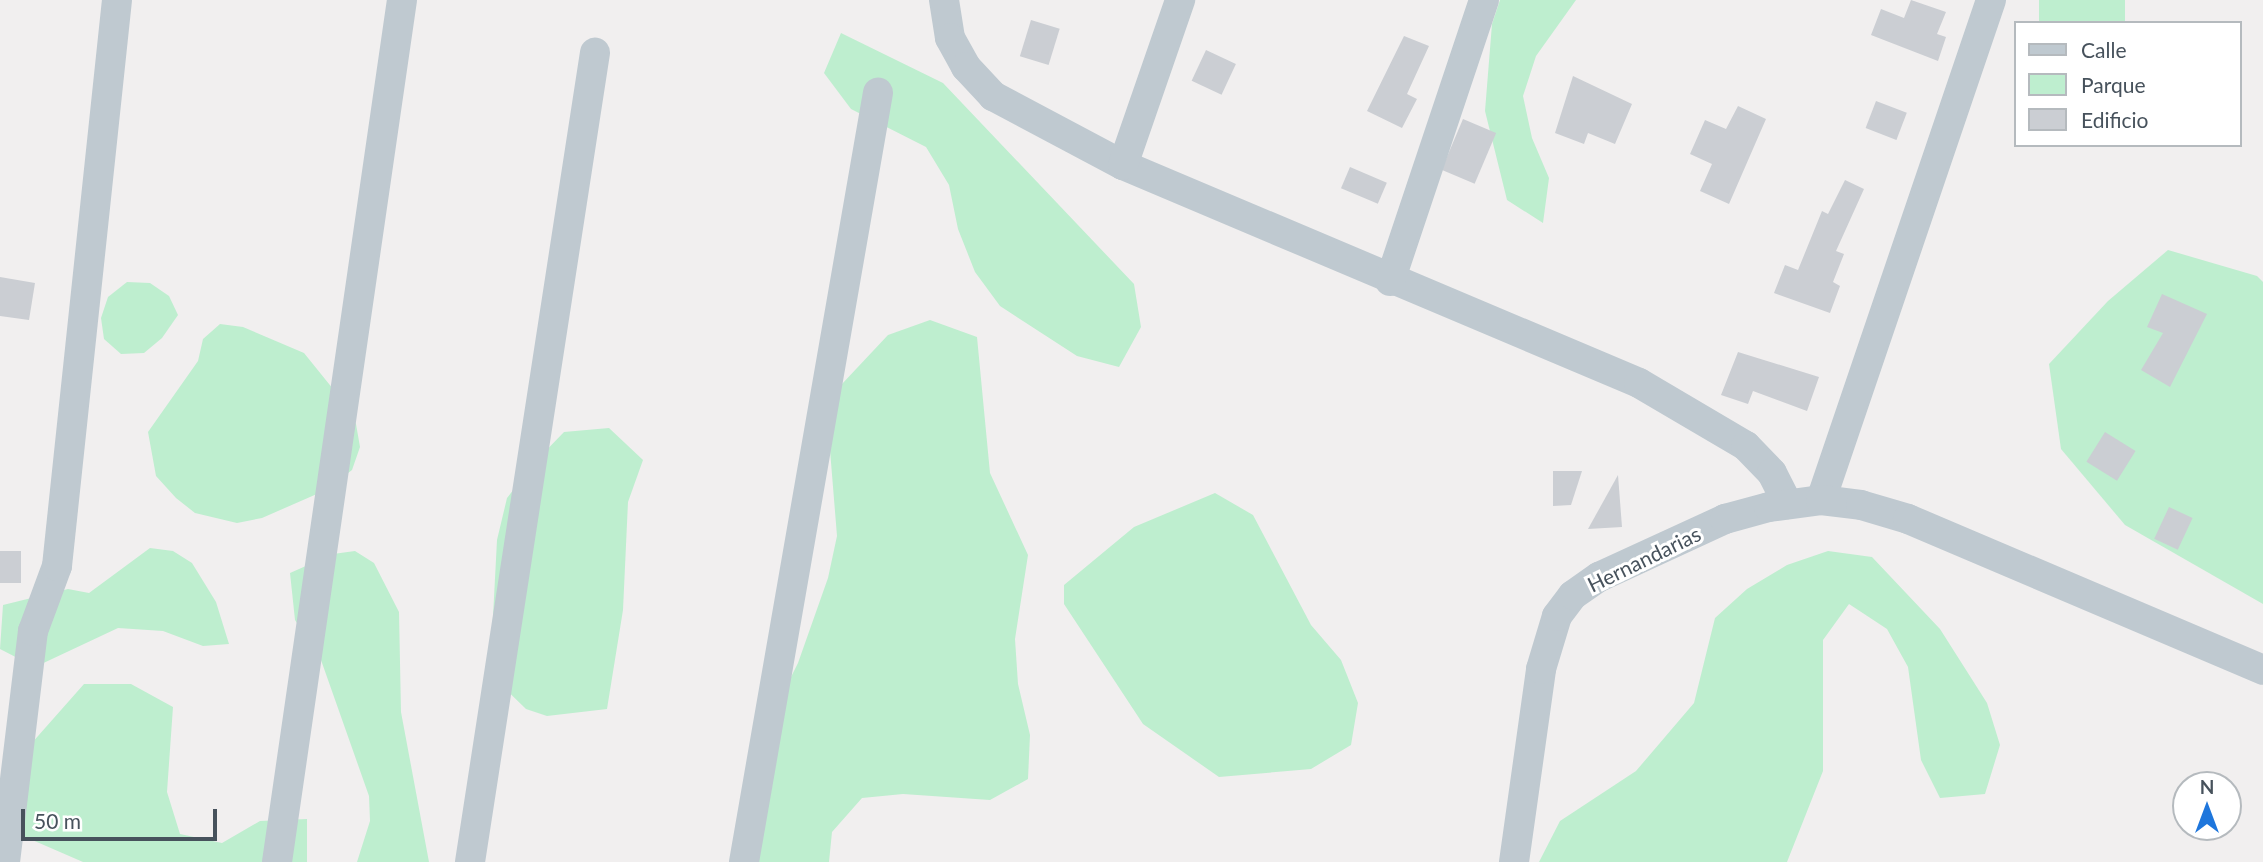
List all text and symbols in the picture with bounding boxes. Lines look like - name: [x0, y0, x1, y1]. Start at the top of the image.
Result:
- legend: [2014, 21, 2242, 147]
- text: Calle: [2081, 37, 2126, 62]
- text: Parque: [2081, 72, 2146, 97]
- text: Edificio: [2081, 107, 2148, 132]
- street label: Hernandarias: [1583, 521, 1705, 597]
- north arrow: [2172, 771, 2242, 841]
- text: N: [2200, 775, 2214, 798]
- scale bar: [24, 796, 220, 840]
- text: 50 m: [34, 808, 81, 833]

